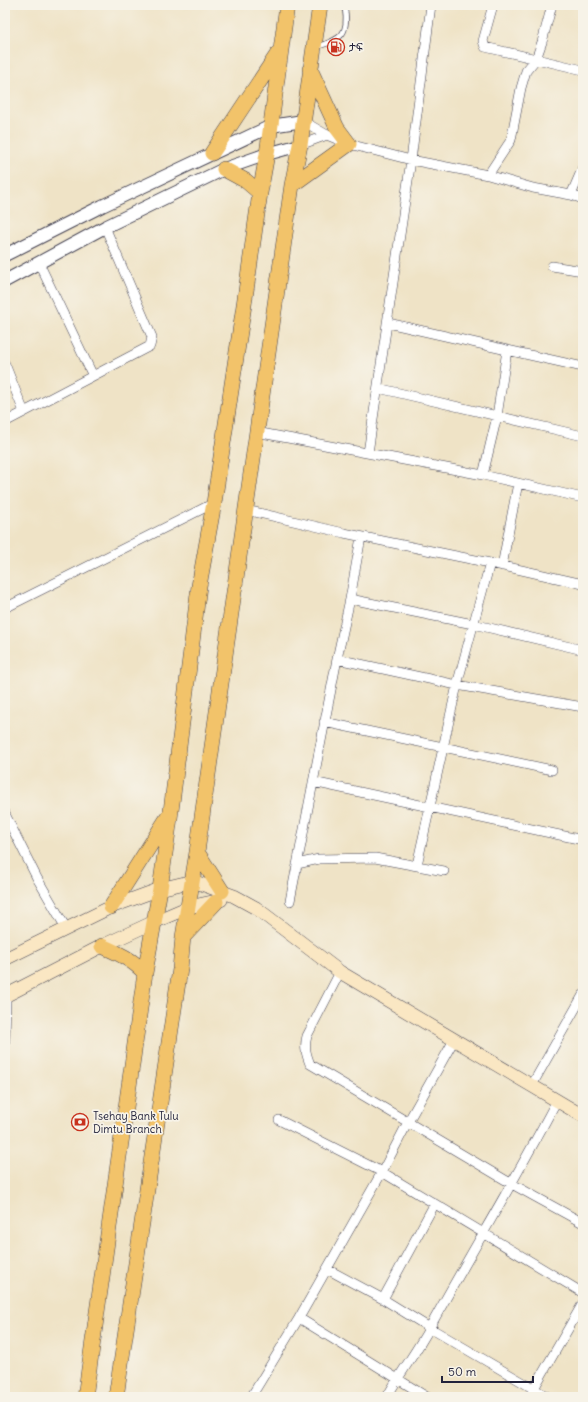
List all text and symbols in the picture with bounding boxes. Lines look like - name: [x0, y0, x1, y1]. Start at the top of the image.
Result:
- fuel station icon: ታፍ: [326, 37, 346, 57]
- place label: ታፍ: [349, 40, 363, 54]
- place label: Tsehay Bank Tulu Dimtu Branch: [93, 1109, 179, 1136]
- bank icon: Tsehay Bank Tulu Dimtu Branch: [70, 1112, 90, 1132]
- scale bar: [442, 1358, 533, 1384]
- text: 50 m: [448, 1364, 477, 1379]

